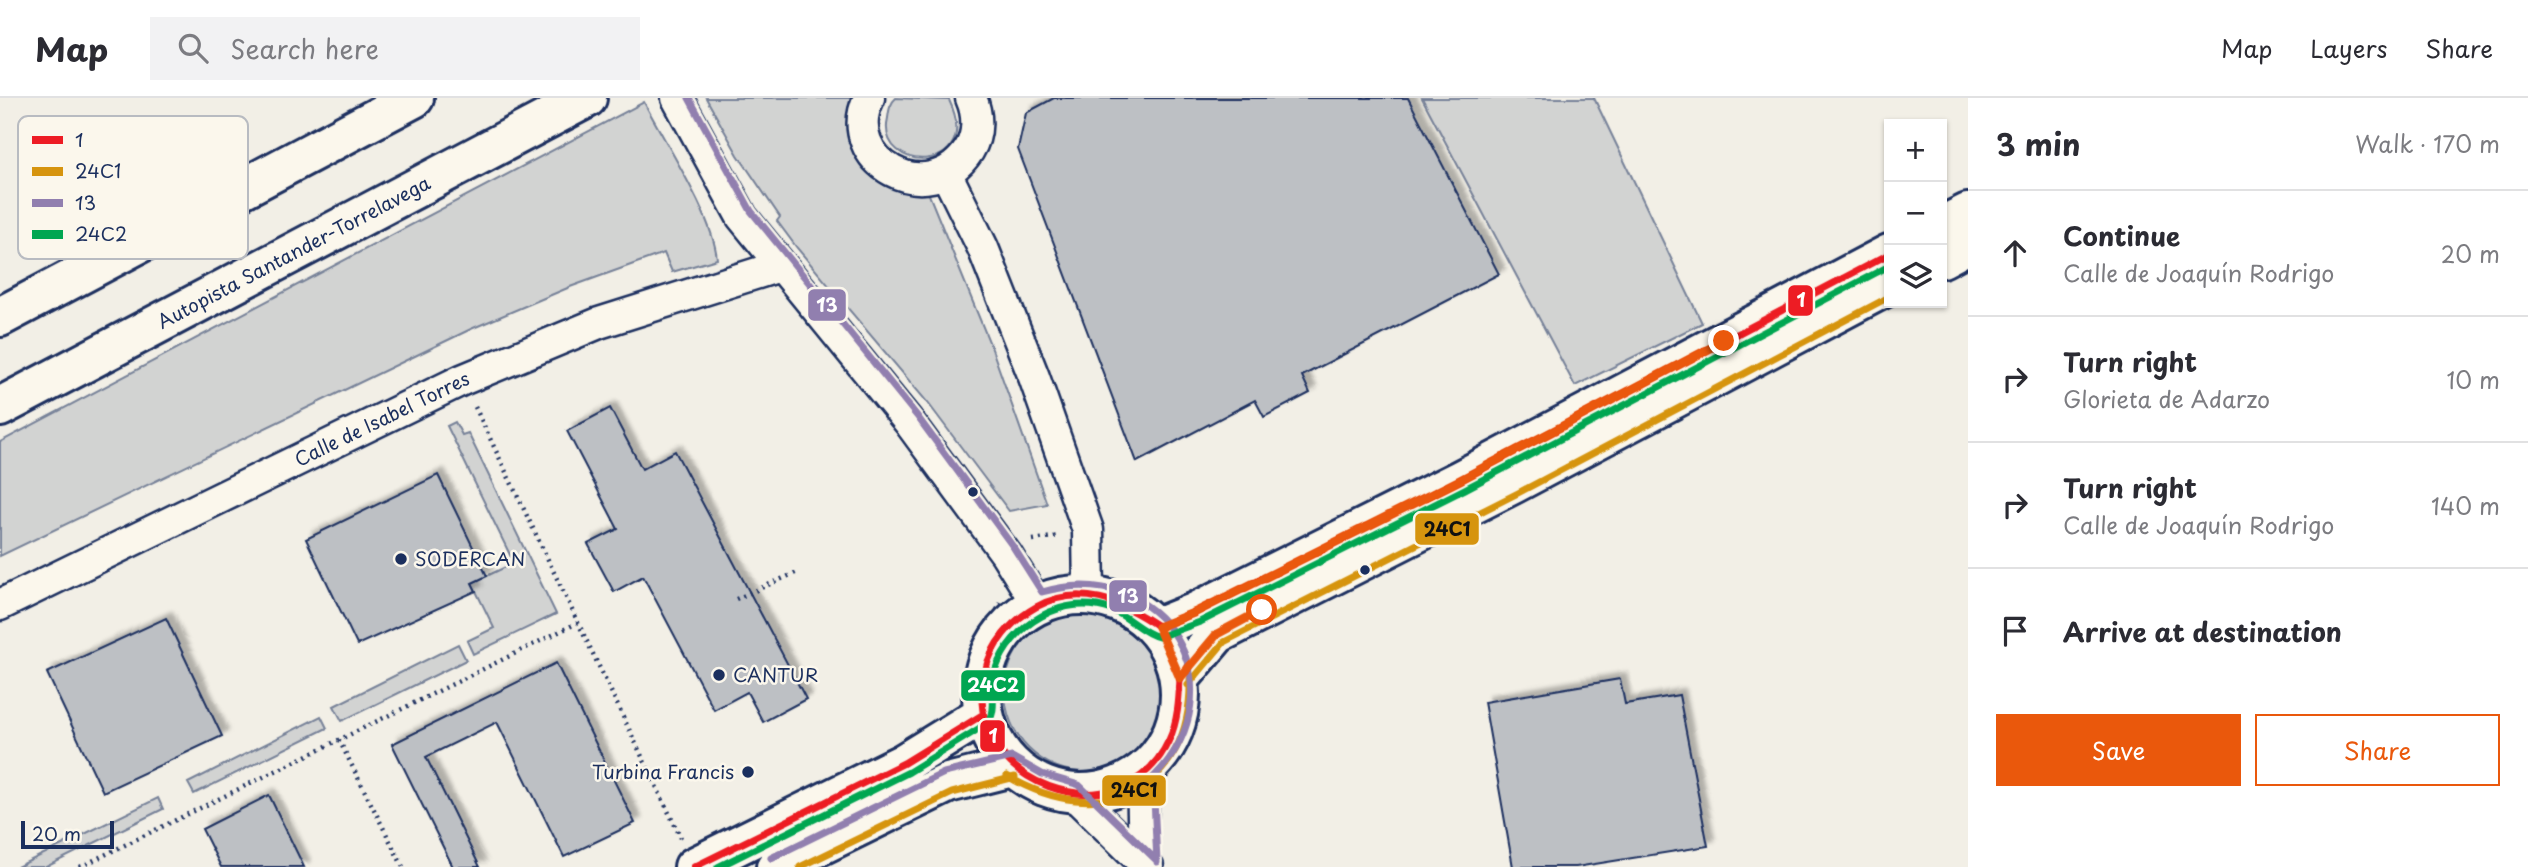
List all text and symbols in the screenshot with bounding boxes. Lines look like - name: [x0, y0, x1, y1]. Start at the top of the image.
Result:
- search box: [150, 17, 640, 80]
- text: Map: [35, 23, 108, 73]
- icon: search: [174, 29, 212, 67]
- text: Search here: [230, 29, 379, 68]
- text: Map: [2221, 30, 2272, 66]
- text: Layers: [2310, 30, 2387, 66]
- text: Share: [2425, 30, 2493, 66]
- legend: [18, 116, 248, 259]
- map controls: [1884, 119, 1947, 308]
- button: +: [1884, 119, 1947, 182]
- text: 3 min: [1996, 121, 2081, 166]
- text: 1: [75, 125, 84, 153]
- text: Walk · 170 m: [2355, 126, 2500, 161]
- text: 24C1: [75, 156, 121, 184]
- street label: Autopista Santander-Torrelavega: [152, 168, 435, 335]
- button: −: [1884, 182, 1947, 245]
- text: 13: [75, 188, 96, 216]
- text: Continue: [2063, 216, 2180, 255]
- text: 24C2: [75, 219, 127, 247]
- icon: ahead: [1996, 234, 2034, 272]
- text: 20 m: [2441, 236, 2500, 271]
- button: layers: [1884, 245, 1947, 308]
- text: Calle de Joaquín Rodrigo: [2063, 255, 2334, 290]
- line badge: 1: [1787, 284, 1814, 317]
- text: 1: [1796, 285, 1806, 313]
- line badge: 13: [807, 288, 847, 322]
- text: 13: [816, 290, 838, 318]
- route end: [1708, 325, 1739, 356]
- text: Turn right: [2063, 342, 2197, 381]
- icon: right: [1996, 360, 2034, 398]
- text: 10 m: [2446, 362, 2500, 397]
- street label: Calle de Isabel Torres: [289, 363, 473, 473]
- text: Glorieta de Adarzo: [2063, 381, 2270, 416]
- text: Turn right: [2063, 468, 2197, 507]
- unlabelled marker: [966, 485, 980, 499]
- icon: right: [1996, 486, 2034, 524]
- text: 140 m: [2431, 488, 2500, 523]
- text: Calle de Joaquín Rodrigo: [2063, 507, 2334, 542]
- line badge: 24C1: [1414, 512, 1480, 546]
- text: 24C1: [1424, 514, 1470, 542]
- place label: SODERCAN: [415, 544, 525, 572]
- marker: SODERCAN: [393, 551, 409, 567]
- unlabelled marker: [1358, 563, 1372, 577]
- line badge: 13: [1108, 579, 1148, 613]
- text: 13: [1117, 581, 1139, 609]
- route start: [1246, 594, 1277, 625]
- icon: arrive: [1996, 612, 2034, 650]
- text: Arrive at destination: [2063, 612, 2342, 651]
- place label: CANTUR: [733, 660, 818, 688]
- marker: CANTUR: [711, 667, 727, 683]
- line badge: 24C2: [960, 669, 1026, 702]
- text: 24C2: [967, 670, 1019, 698]
- button: Save: [1996, 714, 2241, 786]
- button: Share: [2255, 714, 2500, 786]
- line badge: 1: [979, 719, 1006, 753]
- text: 1: [988, 721, 998, 749]
- place label: Turbina Francis: [592, 757, 734, 785]
- marker: Turbina Francis: [740, 764, 756, 780]
- line badge: 24C1: [1101, 774, 1167, 807]
- text: 24C1: [1111, 775, 1157, 803]
- scale bar: [21, 818, 114, 850]
- text: 20 m: [32, 819, 81, 847]

